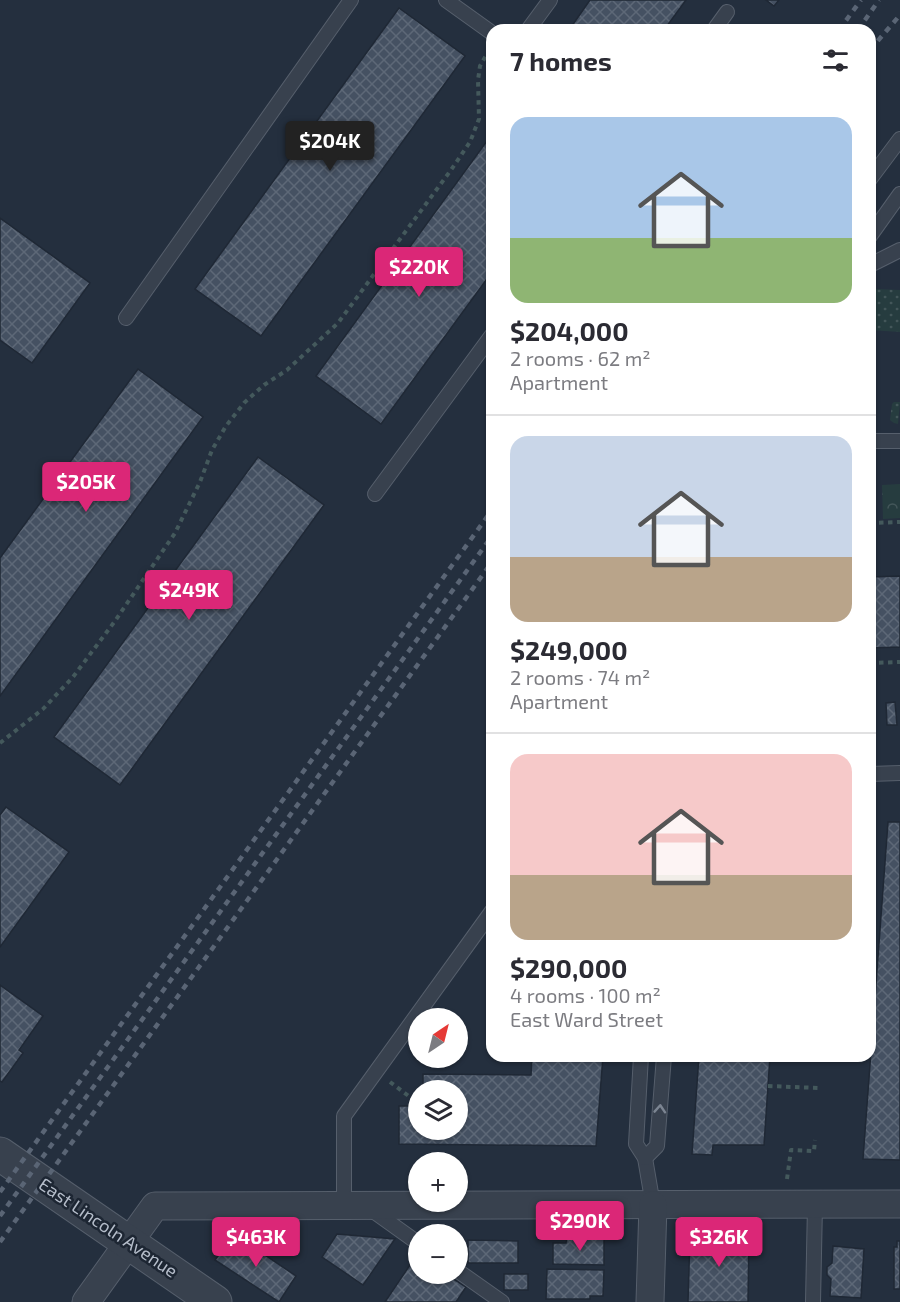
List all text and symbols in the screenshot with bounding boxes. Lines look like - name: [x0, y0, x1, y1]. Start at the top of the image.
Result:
- icon: filters: [819, 44, 852, 77]
- text: 7 homes: [510, 45, 612, 76]
- pin: $204K: [288, 121, 372, 172]
- text: $204K: [299, 128, 361, 152]
- icon: home: [627, 156, 735, 264]
- pin: $220K: [377, 247, 461, 298]
- text: $220K: [389, 254, 449, 278]
- text: $204,000: [510, 315, 629, 346]
- text: 2 rooms · 62 m²: [510, 346, 650, 370]
- text: Apartment: [510, 370, 608, 394]
- pin: $205K: [44, 462, 128, 513]
- text: $205K: [56, 469, 116, 493]
- icon: home: [627, 475, 735, 583]
- pin: $249K: [147, 570, 231, 621]
- text: $249K: [159, 577, 219, 601]
- text: $249,000: [510, 634, 628, 665]
- text: 2 rooms · 74 m²: [510, 665, 650, 689]
- text: Apartment: [510, 689, 608, 713]
- icon: home: [627, 793, 735, 901]
- text: $290,000: [510, 952, 627, 983]
- text: 4 rooms · 100 m²: [510, 983, 661, 1007]
- text: East Ward Street: [510, 1007, 663, 1031]
- north arrow: [408, 1008, 468, 1068]
- map controls: [408, 1008, 468, 1284]
- button: layers: [408, 1080, 468, 1140]
- one-way arrow: [653, 1105, 666, 1114]
- button: +: [408, 1152, 468, 1212]
- street label: East Lincoln Avenue: [35, 1173, 182, 1282]
- pin: $290K: [538, 1201, 622, 1252]
- text: $290K: [550, 1208, 610, 1232]
- pin: $463K: [214, 1217, 298, 1268]
- pin: $326K: [677, 1217, 761, 1268]
- text: $463K: [226, 1224, 286, 1248]
- button: −: [408, 1224, 468, 1284]
- text: $326K: [689, 1224, 749, 1248]

